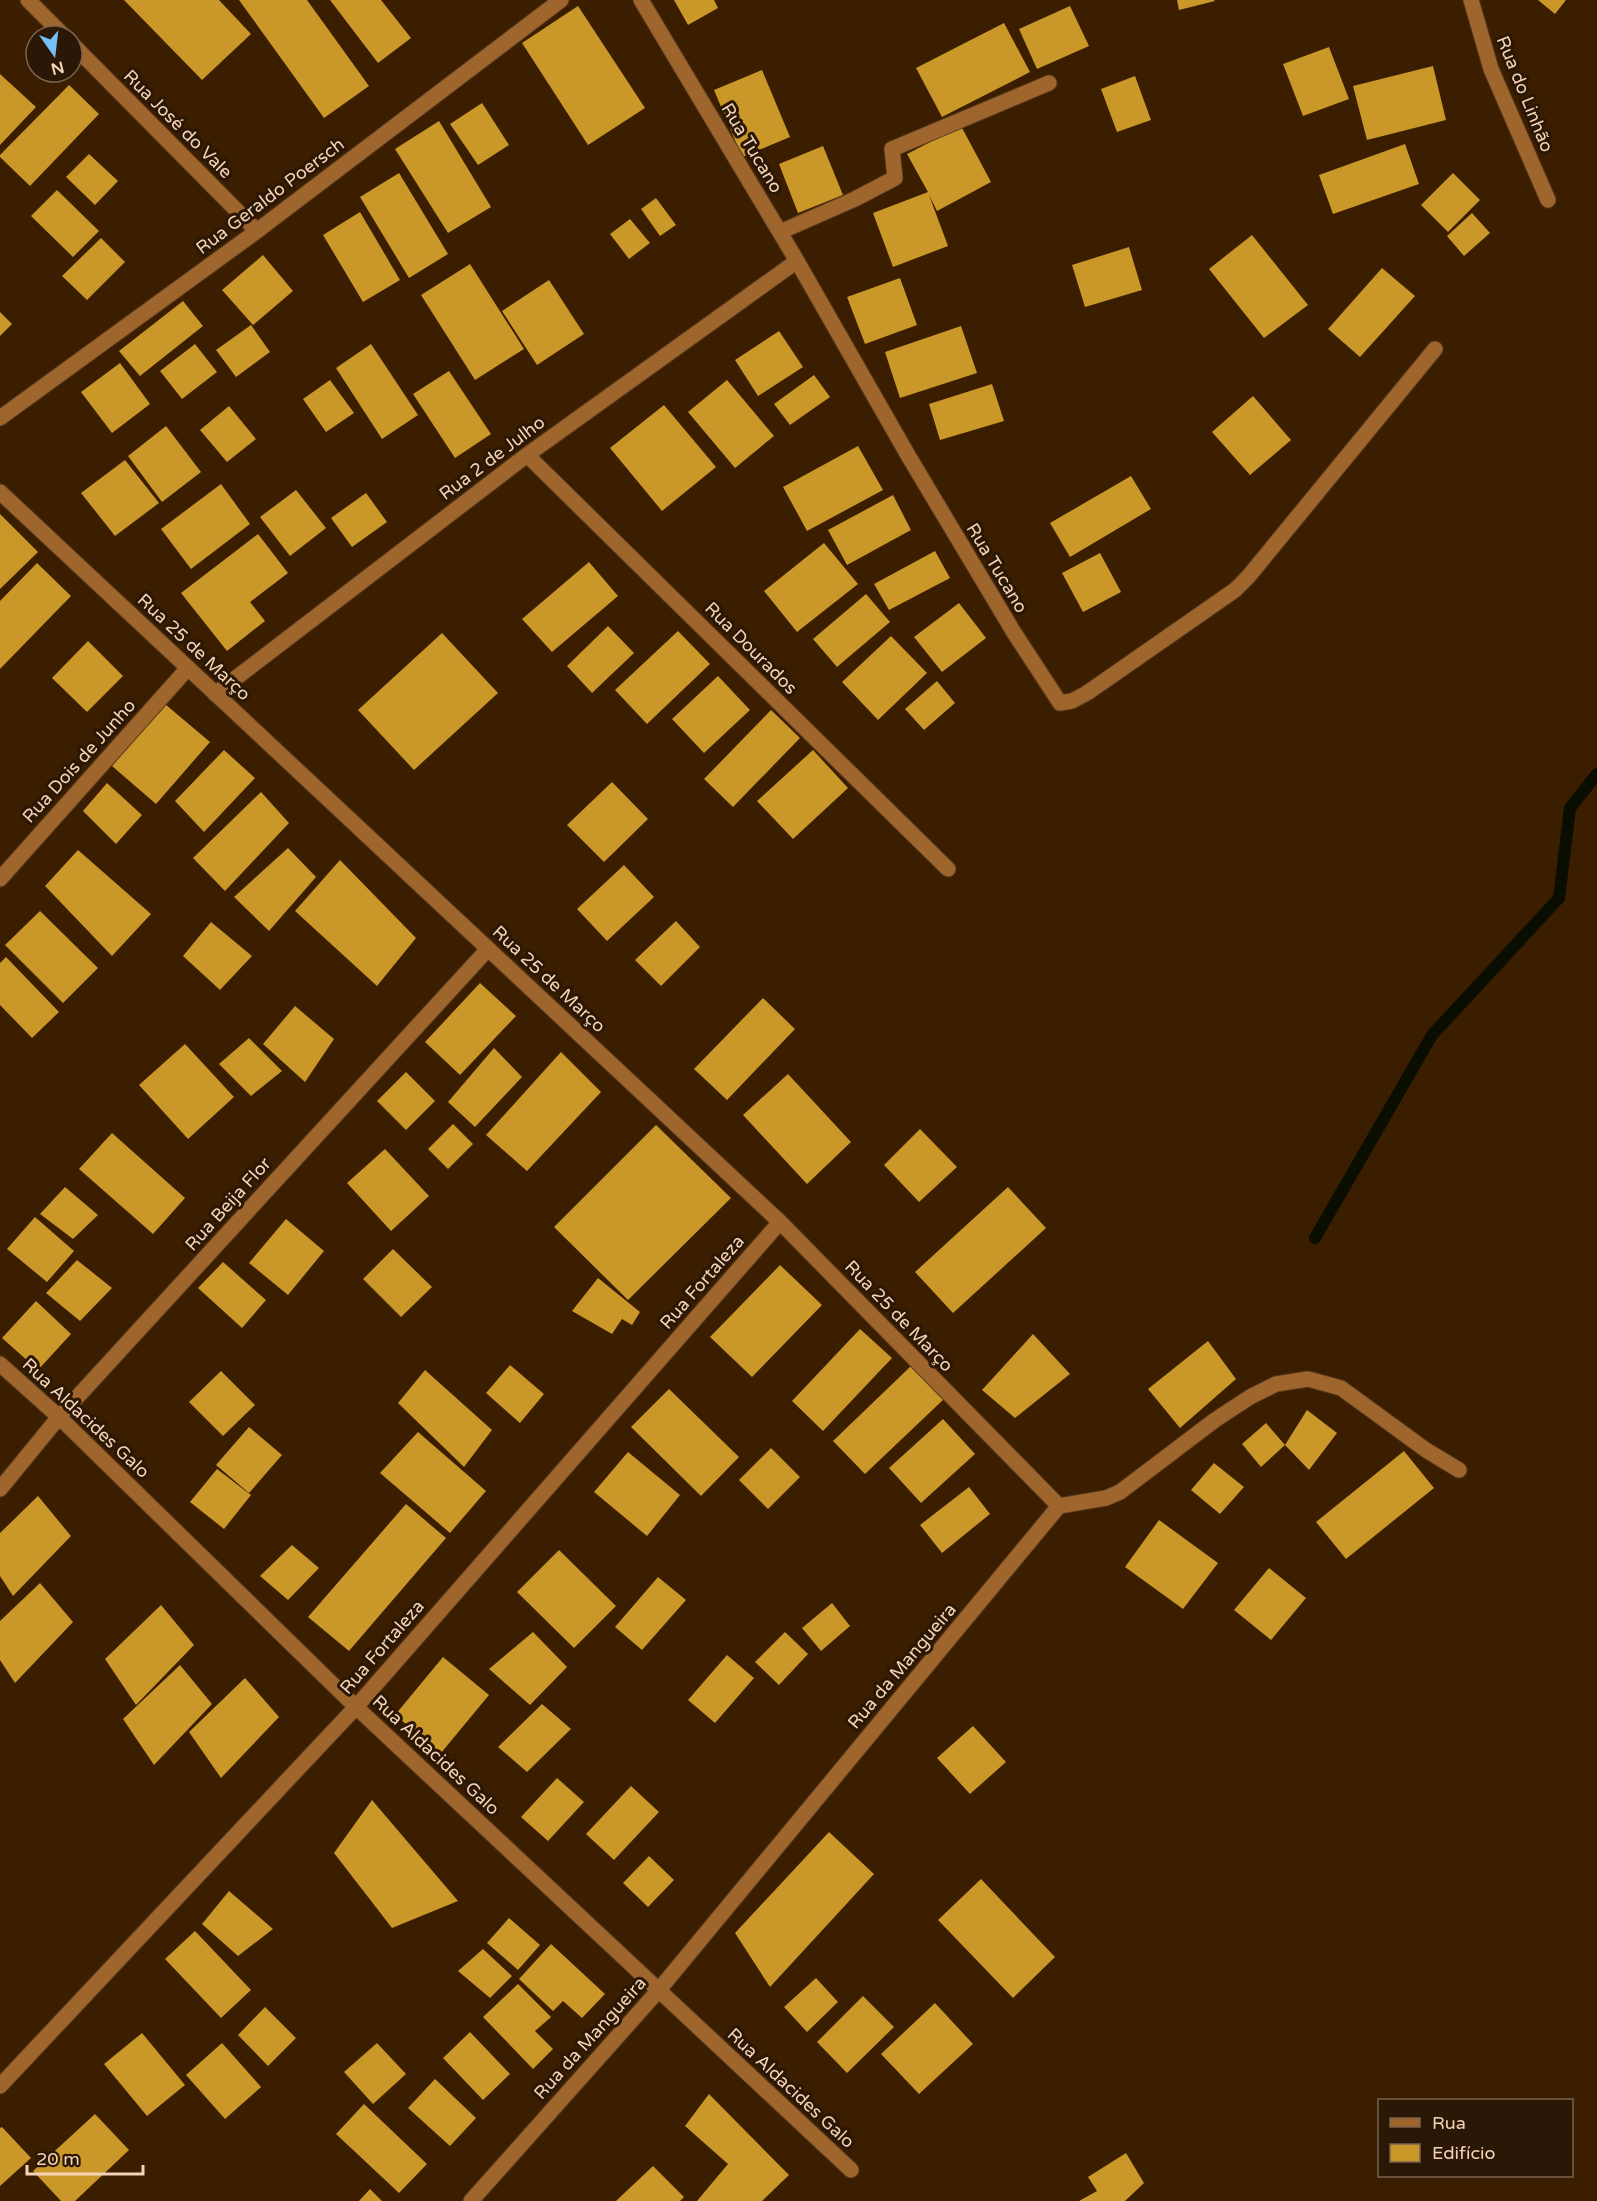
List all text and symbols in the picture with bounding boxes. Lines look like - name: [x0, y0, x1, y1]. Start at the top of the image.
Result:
- north arrow: [24, 24, 84, 84]
- street label: Rua do Linhão: [1492, 33, 1558, 155]
- text: N: [49, 56, 66, 79]
- street label: Rua José do Vale: [119, 65, 237, 183]
- street label: Rua Tucano: [717, 99, 787, 197]
- street label: Rua Geraldo Poersch: [192, 133, 348, 259]
- street label: Rua 2 de Julho: [435, 411, 549, 505]
- street label: Rua Tucano: [962, 519, 1032, 617]
- street label: Rua 25 de Março: [133, 589, 255, 705]
- street label: Rua Dourados: [700, 597, 802, 699]
- street label: Rua Dois de Junho: [18, 695, 140, 827]
- street label: Rua 25 de Março: [488, 921, 610, 1037]
- street label: Rua Beija Flor: [180, 1153, 276, 1255]
- street label: Rua Fortaleza: [655, 1230, 749, 1334]
- street label: Rua 25 de Março: [840, 1256, 958, 1376]
- street label: Rua Aldacides Galo: [18, 1353, 154, 1483]
- street label: Rua Fortaleza: [335, 1595, 429, 1699]
- street label: Rua da Mangueira: [843, 1599, 961, 1733]
- street label: Rua Aldacides Galo: [368, 1690, 504, 1820]
- street label: Rua da Mangueira: [529, 1972, 651, 2104]
- street label: Rua Aldacides Galo: [723, 2023, 859, 2153]
- legend: [1378, 2099, 1573, 2177]
- text: Rua: [1432, 2112, 1466, 2134]
- scale bar: [27, 2138, 142, 2176]
- text: Edifício: [1432, 2142, 1496, 2164]
- text: 20 m: [36, 2148, 80, 2170]

